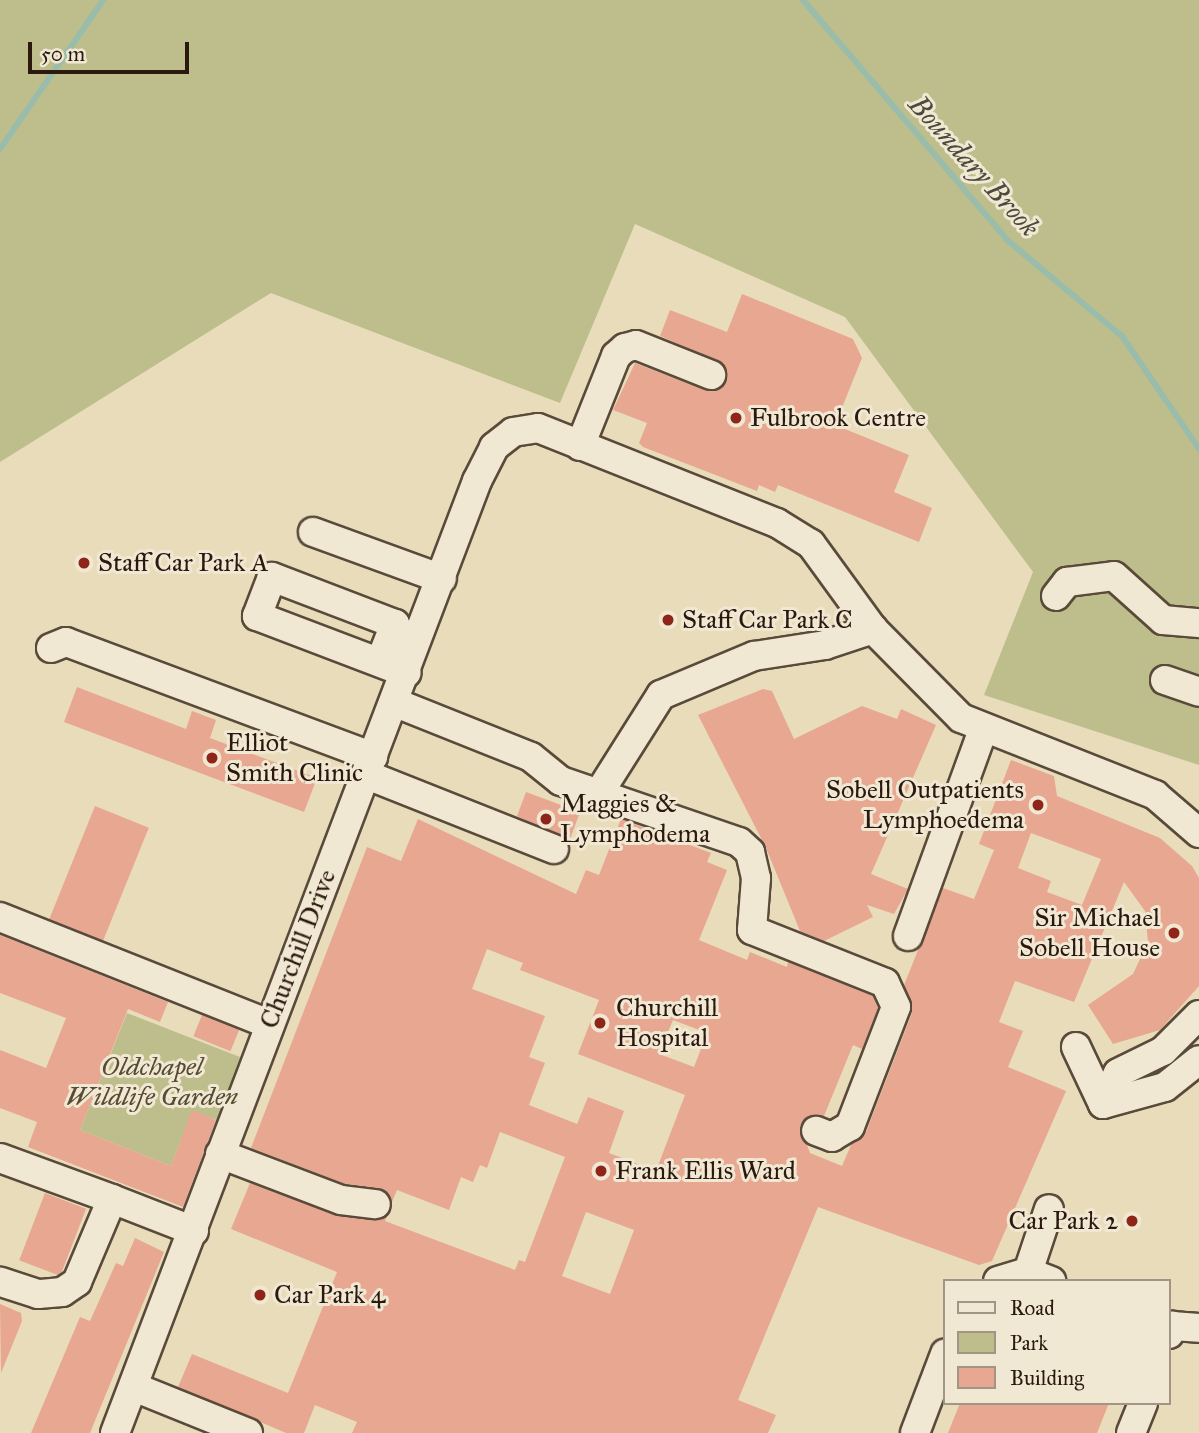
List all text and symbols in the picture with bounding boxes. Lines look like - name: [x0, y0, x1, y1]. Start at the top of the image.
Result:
- scale bar: [32, 28, 192, 72]
- text: 50 m: [41, 41, 85, 67]
- water label: Boundary Brook: [902, 88, 1046, 244]
- place label: Fulbrook Centre: [750, 402, 926, 434]
- marker: Fulbrook Centre: [728, 410, 744, 426]
- place label: Staff Car Park A: [98, 547, 268, 579]
- marker: Staff Car Park A: [76, 555, 92, 571]
- place label: Staff Car Park C: [682, 604, 853, 636]
- marker: Staff Car Park C: [660, 612, 676, 628]
- place label: Elliot Smith Clinic: [226, 727, 363, 788]
- marker: Elliot Smith Clinic: [204, 750, 220, 766]
- place label: Sobell Outpatients Lymphoedema: [826, 774, 1024, 836]
- place label: Maggies & Lymphodema: [560, 788, 710, 850]
- marker: Sobell Outpatients Lymphoedema: [1030, 797, 1046, 813]
- marker: Maggies & Lymphodema: [538, 811, 554, 827]
- street label: Churchill Drive: [253, 865, 343, 1033]
- place label: Sir Michael Sobell House: [1019, 902, 1160, 964]
- marker: Sir Michael Sobell House: [1166, 925, 1182, 941]
- place label: Churchill Hospital: [616, 992, 718, 1054]
- marker: Churchill Hospital: [590, 1013, 610, 1033]
- park label: Oldchapel Wildlife Garden: [66, 1051, 238, 1112]
- place label: Frank Ellis Ward: [615, 1155, 796, 1187]
- marker: Frank Ellis Ward: [593, 1163, 609, 1179]
- place label: Car Park 2: [1009, 1205, 1118, 1237]
- marker: Car Park 2: [1124, 1213, 1140, 1229]
- place label: Car Park 4: [274, 1279, 385, 1311]
- legend: [944, 1279, 1171, 1405]
- marker: Car Park 4: [252, 1287, 268, 1303]
- text: Road: [1010, 1295, 1055, 1321]
- text: Park: [1010, 1330, 1048, 1356]
- text: Building: [1010, 1365, 1084, 1391]

